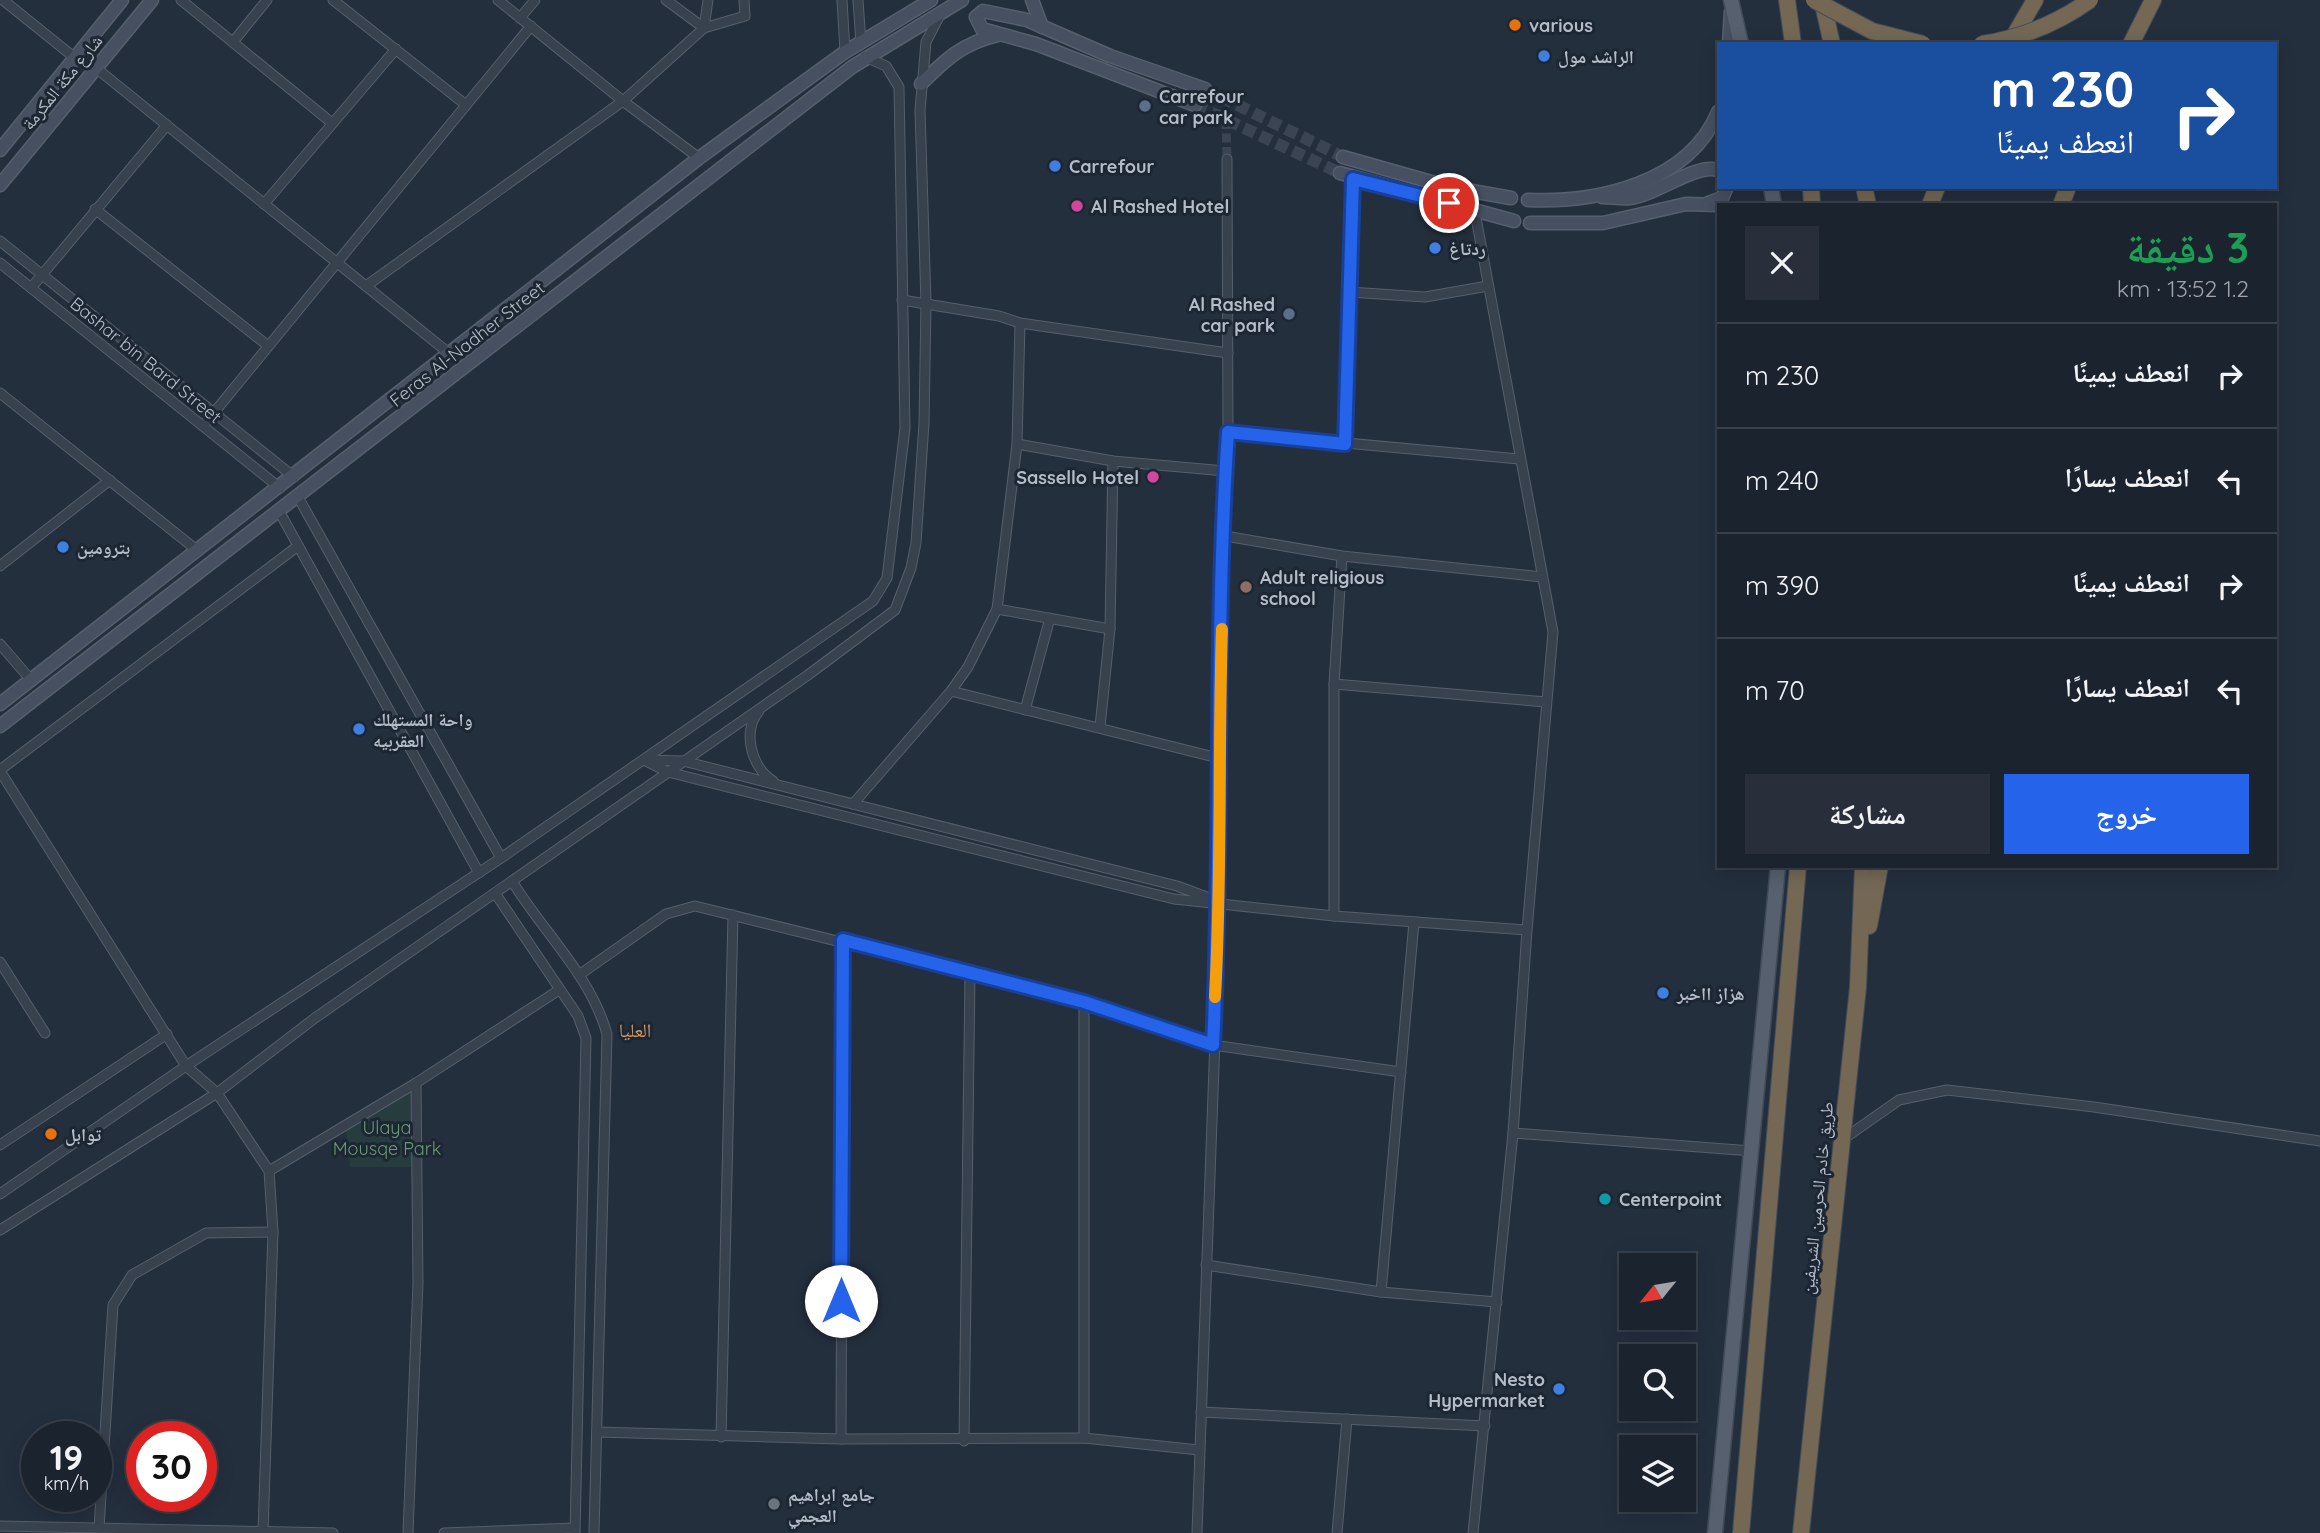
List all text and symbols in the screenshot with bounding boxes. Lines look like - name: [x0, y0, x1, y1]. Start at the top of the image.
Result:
- place label: various: [1529, 14, 1593, 37]
- marker: various: [1507, 17, 1523, 33]
- street label: شارع مكة المكرمة: [17, 30, 107, 134]
- place label: الراشد مول: [1558, 45, 1634, 68]
- marker: الراشد مول: [1536, 48, 1552, 64]
- text: 230 m: [1991, 58, 2134, 119]
- icon: right: [2158, 70, 2249, 161]
- place label: Carrefour car park: [1159, 85, 1245, 129]
- marker: Carrefour car park: [1137, 98, 1153, 114]
- text: انعطف يمينًا: [1996, 121, 2134, 161]
- place label: Carrefour: [1069, 155, 1155, 178]
- marker: Carrefour: [1047, 158, 1063, 174]
- pin: [1419, 173, 1479, 233]
- icon: arrive: [1430, 184, 1468, 222]
- place label: Al Rashed Hotel: [1091, 195, 1229, 218]
- marker: Al Rashed Hotel: [1069, 198, 1085, 214]
- text: 3 دقيقة: [2126, 221, 2249, 274]
- button: close: [1745, 226, 1819, 300]
- place label: ردتاغ: [1449, 237, 1486, 260]
- marker: ردتاغ: [1427, 240, 1443, 256]
- text: 1.2 km · 13:52: [2117, 274, 2249, 303]
- street label: Feras Al-Nadher Street: [385, 276, 549, 412]
- street label: Bashar bin Bard Street: [66, 292, 226, 428]
- place label: Al Rashed car park: [1189, 293, 1275, 337]
- marker: Al Rashed car park: [1281, 306, 1297, 322]
- text: انعطف يمينًا: [2072, 356, 2190, 389]
- icon: right: [2211, 357, 2249, 395]
- text: 230 m: [1745, 359, 1819, 392]
- text: انعطف يسارًا: [2065, 461, 2190, 494]
- icon: left: [2211, 462, 2249, 500]
- text: 240 m: [1745, 464, 1819, 497]
- place label: Sassello Hotel: [1016, 466, 1139, 489]
- marker: Sassello Hotel: [1145, 469, 1161, 485]
- place label: بترومين: [77, 536, 130, 559]
- marker: بترومين: [55, 539, 71, 555]
- place label: Adult religious school: [1260, 566, 1385, 610]
- text: انعطف يمينًا: [2072, 566, 2190, 599]
- icon: right: [2211, 567, 2249, 605]
- text: 390 m: [1745, 569, 1819, 602]
- marker: Adult religious school: [1238, 579, 1254, 595]
- text: انعطف يسارًا: [2065, 671, 2190, 704]
- icon: left: [2211, 672, 2249, 710]
- text: 70 m: [1745, 674, 1805, 707]
- place label: واحة المستهلك العقربيه: [373, 708, 473, 752]
- marker: واحة المستهلك العقربيه: [351, 721, 367, 737]
- button: مشاركة: [1745, 774, 1990, 854]
- button: خروج: [2004, 774, 2249, 854]
- place label: هزاز ااخبر: [1676, 982, 1745, 1005]
- marker: هزاز ااخبر: [1655, 985, 1671, 1001]
- district label: العليا: [619, 1018, 651, 1042]
- street label: طريق خادم الحرمين الشريفين: [1795, 1100, 1840, 1296]
- park label: Ulaya Mousqe Park: [333, 1116, 441, 1160]
- place label: توابل: [65, 1123, 101, 1146]
- marker: توابل: [43, 1126, 59, 1142]
- place label: Centerpoint: [1619, 1188, 1722, 1211]
- marker: Centerpoint: [1597, 1191, 1613, 1207]
- north arrow: [1619, 1253, 1696, 1330]
- map controls: [1619, 1253, 1696, 1512]
- position arrow: [804, 1264, 878, 1338]
- button: search: [1619, 1344, 1696, 1421]
- place label: Nesto Hypermarket: [1428, 1368, 1545, 1412]
- marker: Nesto Hypermarket: [1551, 1381, 1567, 1397]
- speed limit sign: 30: [126, 1421, 217, 1512]
- text: 19: [50, 1435, 83, 1479]
- button: layers: [1619, 1435, 1696, 1512]
- text: km/h: [44, 1472, 89, 1495]
- place label: جامع ابراهيم العجمي: [788, 1483, 875, 1530]
- marker: جامع ابراهيم العجمي: [766, 1496, 782, 1512]

